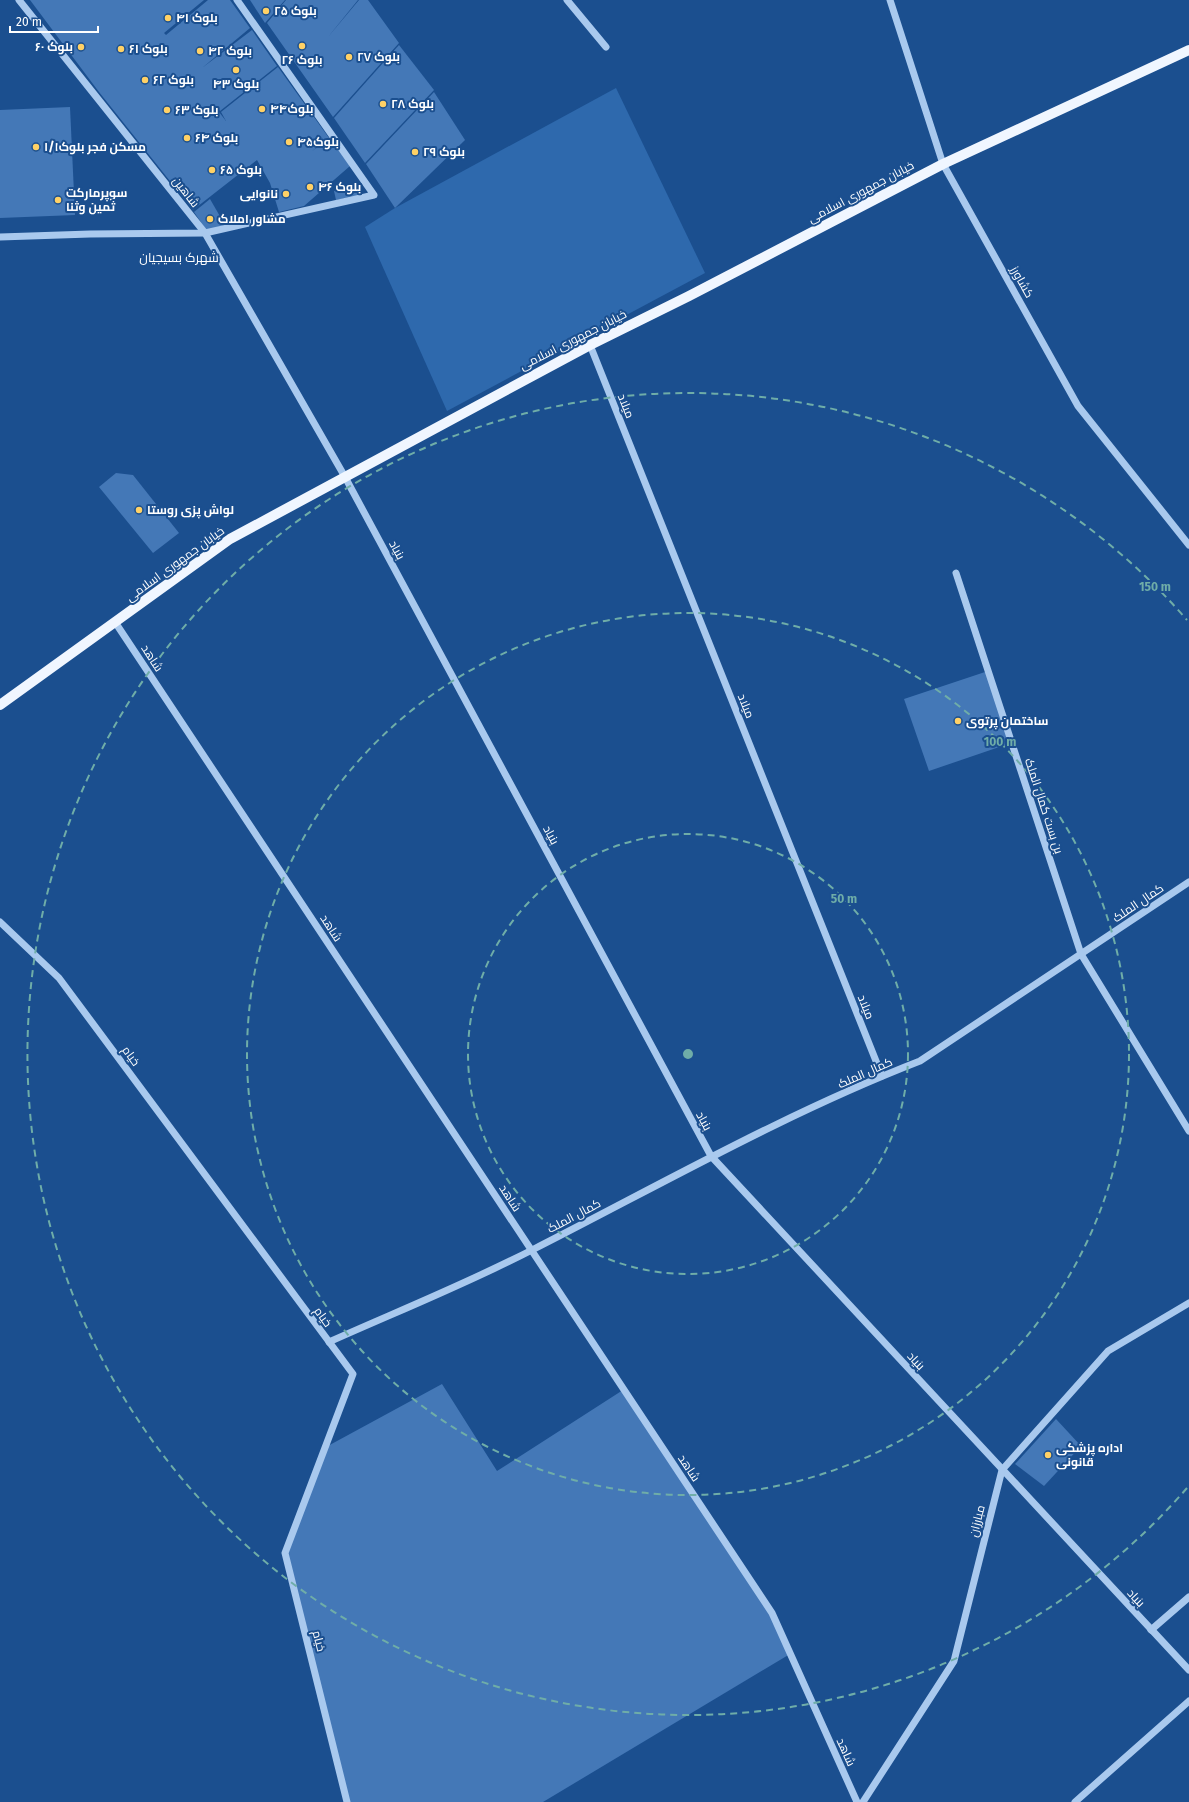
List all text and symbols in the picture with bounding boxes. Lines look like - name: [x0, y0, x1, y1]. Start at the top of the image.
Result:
- place label: بلوک ۲۵: [274, 4, 317, 19]
- marker: بلوک ۲۵: [261, 6, 271, 16]
- scale bar: [10, 8, 98, 34]
- place label: بلوک ۴۱: [176, 11, 218, 26]
- marker: بلوک ۴۱: [163, 13, 173, 23]
- text: 20 m: [16, 15, 42, 29]
- place label: بلوک ۶۰: [35, 40, 73, 55]
- marker: بلوک ۲۶: [297, 41, 307, 51]
- marker: بلوک ۶۰: [76, 42, 86, 52]
- place label: بلوک ۶۱: [129, 42, 168, 57]
- marker: بلوک ۶۱: [116, 44, 126, 54]
- place label: بلوک ۴۲: [208, 44, 252, 59]
- marker: بلوک ۴۲: [195, 46, 205, 56]
- place label: بلوک ۲۷: [357, 50, 400, 65]
- marker: بلوک ۲۷: [344, 52, 354, 62]
- place label: بلوک ۲۶: [281, 53, 323, 68]
- marker: بلوک ۴۳: [231, 65, 241, 75]
- place label: بلوک ۶۲: [153, 73, 194, 88]
- marker: بلوک ۶۲: [140, 75, 150, 85]
- place label: بلوک ۴۳: [213, 77, 259, 92]
- place label: بلوک ۲۸: [391, 97, 434, 112]
- marker: بلوک ۲۸: [378, 99, 388, 109]
- place label: بلوک۴۴: [270, 102, 313, 117]
- place label: بلوک ۶۳: [175, 103, 219, 118]
- marker: بلوک۴۴: [257, 104, 267, 114]
- marker: بلوک ۶۳: [162, 105, 172, 115]
- place label: بلوک ۶۴: [195, 131, 238, 146]
- marker: بلوک ۶۴: [182, 133, 192, 143]
- place label: بلوک۴۵: [297, 135, 339, 150]
- marker: بلوک۴۵: [284, 137, 294, 147]
- place label: مسکن فجر بلوک۱/۱: [44, 140, 146, 155]
- marker: مسکن فجر بلوک۱/۱: [31, 142, 41, 152]
- place label: بلوک ۲۹: [423, 145, 465, 160]
- marker: بلوک ۲۹: [410, 147, 420, 157]
- street label: خیابان جمهوری اسلامی: [806, 158, 916, 226]
- place label: بلوک ۶۵: [220, 163, 262, 178]
- marker: بلوک ۶۵: [207, 165, 217, 175]
- street label: شاهین: [170, 174, 202, 210]
- place label: بلوک ۴۶: [318, 180, 361, 195]
- marker: بلوک ۴۶: [305, 182, 315, 192]
- place label: سوپرمارکت ثمین وثنا: [66, 186, 128, 215]
- place label: نانوایی: [240, 187, 278, 202]
- marker: نانوایی: [281, 189, 291, 199]
- marker: سوپرمارکت ثمین وثنا: [53, 195, 63, 205]
- place label: مشاور املاک: [218, 212, 286, 227]
- marker: مشاور املاک: [205, 214, 215, 224]
- district label: شهرک بسیجیان: [139, 250, 219, 265]
- street label: کشاورز: [1007, 263, 1036, 300]
- street label: خیابان جمهوری اسلامی: [517, 307, 629, 373]
- street label: میلاد: [615, 392, 637, 420]
- place label: لواش پزی روستا: [147, 503, 234, 519]
- marker: لواش پزی روستا: [134, 505, 144, 515]
- street label: خیابان جمهوری اسلامی: [123, 524, 227, 604]
- street label: بنیاد: [386, 538, 408, 562]
- text: 150 m: [1139, 580, 1171, 594]
- street label: شاهد: [138, 642, 166, 674]
- street label: میلاد: [735, 692, 757, 720]
- place label: ساختمان پرتوی: [966, 714, 1049, 730]
- marker: ساختمان پرتوی: [953, 716, 963, 726]
- text: 100 m: [984, 735, 1016, 749]
- street label: بن بست کمال الملک: [1022, 756, 1066, 856]
- street label: بنیاد: [540, 823, 562, 847]
- street label: کمال الملک: [1110, 881, 1166, 925]
- text: 50 m: [831, 892, 857, 906]
- street label: شاهد: [317, 912, 345, 944]
- street label: میلاد: [855, 993, 877, 1021]
- street label: خیام: [118, 1043, 143, 1069]
- centre of rings: [681, 1047, 695, 1061]
- street label: کمال الملک: [835, 1055, 895, 1091]
- street label: بنیاد: [693, 1109, 715, 1133]
- street label: شاهد: [496, 1182, 524, 1214]
- street label: کمال الملک: [545, 1196, 603, 1236]
- street label: خیام: [310, 1304, 335, 1330]
- street label: بنیاد: [904, 1349, 928, 1373]
- place label: اداره پزشکی قانونی: [1056, 1441, 1123, 1470]
- marker: اداره پزشکی قانونی: [1043, 1450, 1053, 1460]
- street label: شاهد: [675, 1452, 703, 1484]
- street label: مبارزان: [966, 1504, 988, 1538]
- street label: بنیاد: [1124, 1586, 1148, 1610]
- street label: خیام: [309, 1629, 328, 1653]
- street label: شاهد: [834, 1736, 858, 1768]

